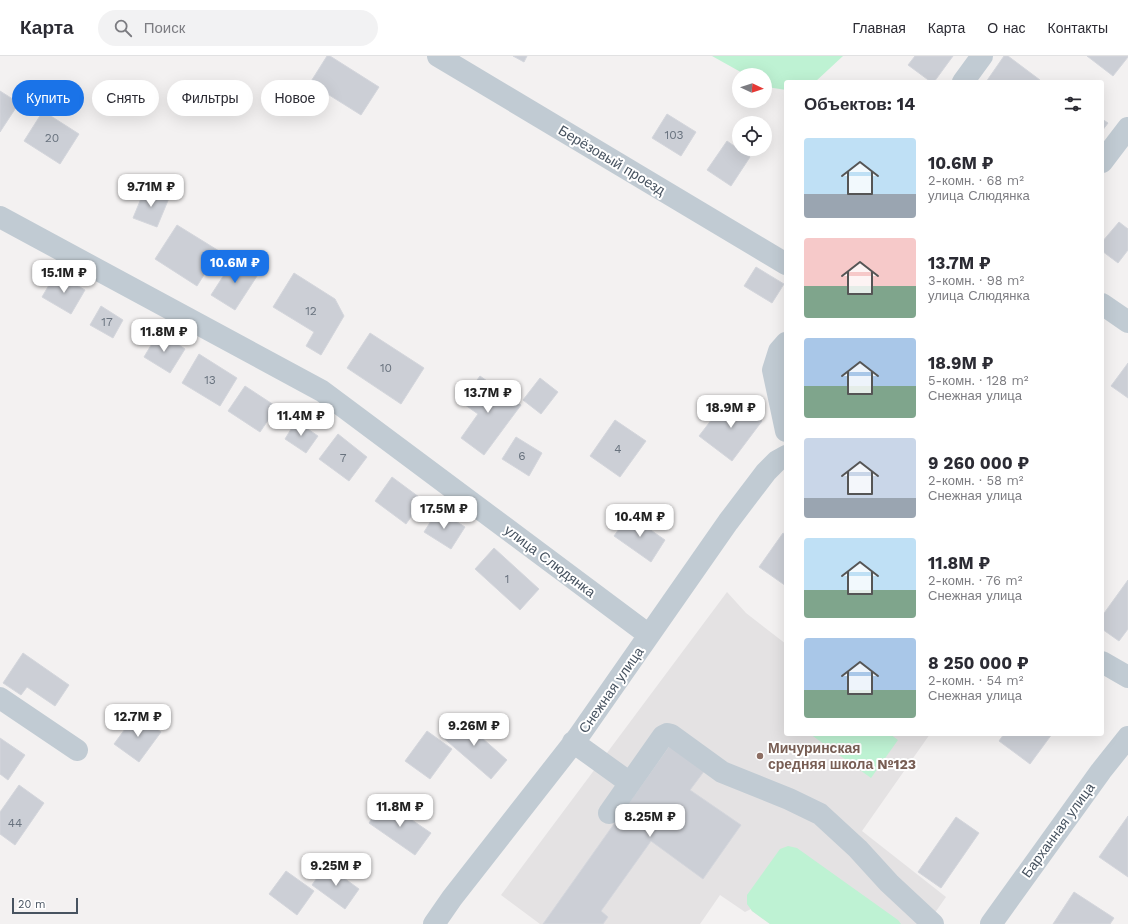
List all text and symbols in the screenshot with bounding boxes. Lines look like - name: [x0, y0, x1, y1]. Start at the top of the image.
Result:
- search box: [98, 10, 378, 46]
- text: Карта: [20, 16, 74, 39]
- icon: search: [112, 17, 134, 39]
- text: Поиск: [144, 19, 185, 37]
- text: Главная: [853, 20, 906, 36]
- text: Карта: [928, 20, 965, 36]
- text: О нас: [987, 20, 1026, 36]
- text: Контакты: [1048, 20, 1108, 36]
- north arrow: [732, 68, 772, 108]
- map controls: [732, 68, 772, 156]
- chip: Купить: [12, 80, 84, 116]
- chip: Снять: [92, 80, 159, 116]
- chip: Фильтры: [167, 80, 253, 116]
- chip: Новое: [261, 80, 329, 116]
- icon: filters: [1062, 93, 1084, 115]
- text: Объектов: 14: [804, 94, 915, 114]
- button: locate: [732, 116, 772, 156]
- street label: Берёзовый проезд: [556, 122, 668, 198]
- house number: 103: [665, 128, 683, 142]
- house number: 20: [45, 131, 59, 145]
- text: 10.6M ₽: [928, 153, 993, 173]
- icon: home: [836, 154, 884, 202]
- text: 2-комн. · 68 m²: [928, 173, 1024, 188]
- pin: 9.71M ₽: [114, 174, 188, 208]
- text: 9.71M ₽: [127, 179, 175, 194]
- text: улица Слюдянка: [928, 188, 1030, 203]
- pin: 10.6M ₽: [198, 250, 272, 284]
- text: 13.7M ₽: [928, 253, 991, 273]
- icon: home: [836, 254, 884, 302]
- text: 10.6M ₽: [210, 255, 260, 270]
- pin: 15.1M ₽: [27, 260, 101, 294]
- text: 15.1M ₽: [41, 265, 87, 280]
- text: 3-комн. · 98 m²: [928, 273, 1024, 288]
- text: улица Слюдянка: [928, 288, 1030, 303]
- house number: 12: [305, 304, 317, 318]
- house number: 17: [101, 315, 113, 329]
- pin: 11.8M ₽: [127, 319, 201, 353]
- text: 11.8M ₽: [140, 324, 188, 339]
- text: 18.9M ₽: [928, 353, 993, 373]
- icon: home: [836, 354, 884, 402]
- house number: 10: [380, 361, 392, 375]
- house number: 13: [204, 373, 216, 387]
- text: 5-комн. · 128 m²: [928, 373, 1029, 388]
- pin: 13.7M ₽: [451, 380, 525, 414]
- text: 13.7M ₽: [464, 385, 512, 400]
- text: Снежная улица: [928, 388, 1022, 403]
- pin: 18.9M ₽: [694, 395, 768, 429]
- text: 18.9M ₽: [706, 400, 756, 415]
- pin: 11.4M ₽: [264, 403, 338, 437]
- text: 11.4M ₽: [277, 408, 325, 423]
- house number: 4: [614, 442, 622, 456]
- house number: 6: [518, 449, 526, 463]
- house number: 7: [340, 451, 347, 465]
- text: 9 260 000 ₽: [928, 453, 1029, 473]
- icon: home: [836, 454, 884, 502]
- text: 2-комн. · 58 m²: [928, 473, 1024, 488]
- text: Снежная улица: [928, 488, 1022, 503]
- pin: 17.5M ₽: [407, 496, 481, 530]
- text: 17.5M ₽: [420, 501, 468, 516]
- pin: 10.4M ₽: [603, 504, 677, 538]
- text: 10.4M ₽: [615, 509, 665, 524]
- street label: улица Слюдянка: [501, 522, 599, 600]
- text: 11.8M ₽: [928, 553, 990, 573]
- icon: home: [836, 554, 884, 602]
- house number: 1: [505, 572, 509, 586]
- text: 2-комн. · 76 m²: [928, 573, 1022, 588]
- text: Снежная улица: [928, 588, 1022, 603]
- street label: Снежная улица: [575, 644, 647, 736]
- text: 8 250 000 ₽: [928, 653, 1029, 673]
- icon: home: [836, 654, 884, 702]
- text: 2-комн. · 54 m²: [928, 673, 1023, 688]
- text: Снежная улица: [928, 688, 1022, 703]
- pin: 12.7M ₽: [101, 704, 175, 738]
- text: 12.7M ₽: [114, 709, 162, 724]
- pin: 9.26M ₽: [437, 713, 511, 747]
- text: 9.26M ₽: [448, 718, 500, 733]
- place label: Мичуринская средняя школа №123: [768, 740, 916, 772]
- marker: Мичуринская средняя школа №123: [755, 751, 765, 761]
- street label: Барханная улица: [1018, 779, 1098, 881]
- pin: 11.8M ₽: [363, 794, 437, 828]
- text: 11.8M ₽: [376, 799, 424, 814]
- pin: 8.25M ₽: [613, 804, 687, 838]
- text: 8.25M ₽: [624, 809, 676, 824]
- house number: 44: [8, 816, 22, 830]
- pin: 9.25M ₽: [299, 853, 373, 887]
- text: 9.25M ₽: [310, 858, 362, 873]
- scale bar: [12, 896, 78, 915]
- text: 20 m: [18, 898, 46, 911]

